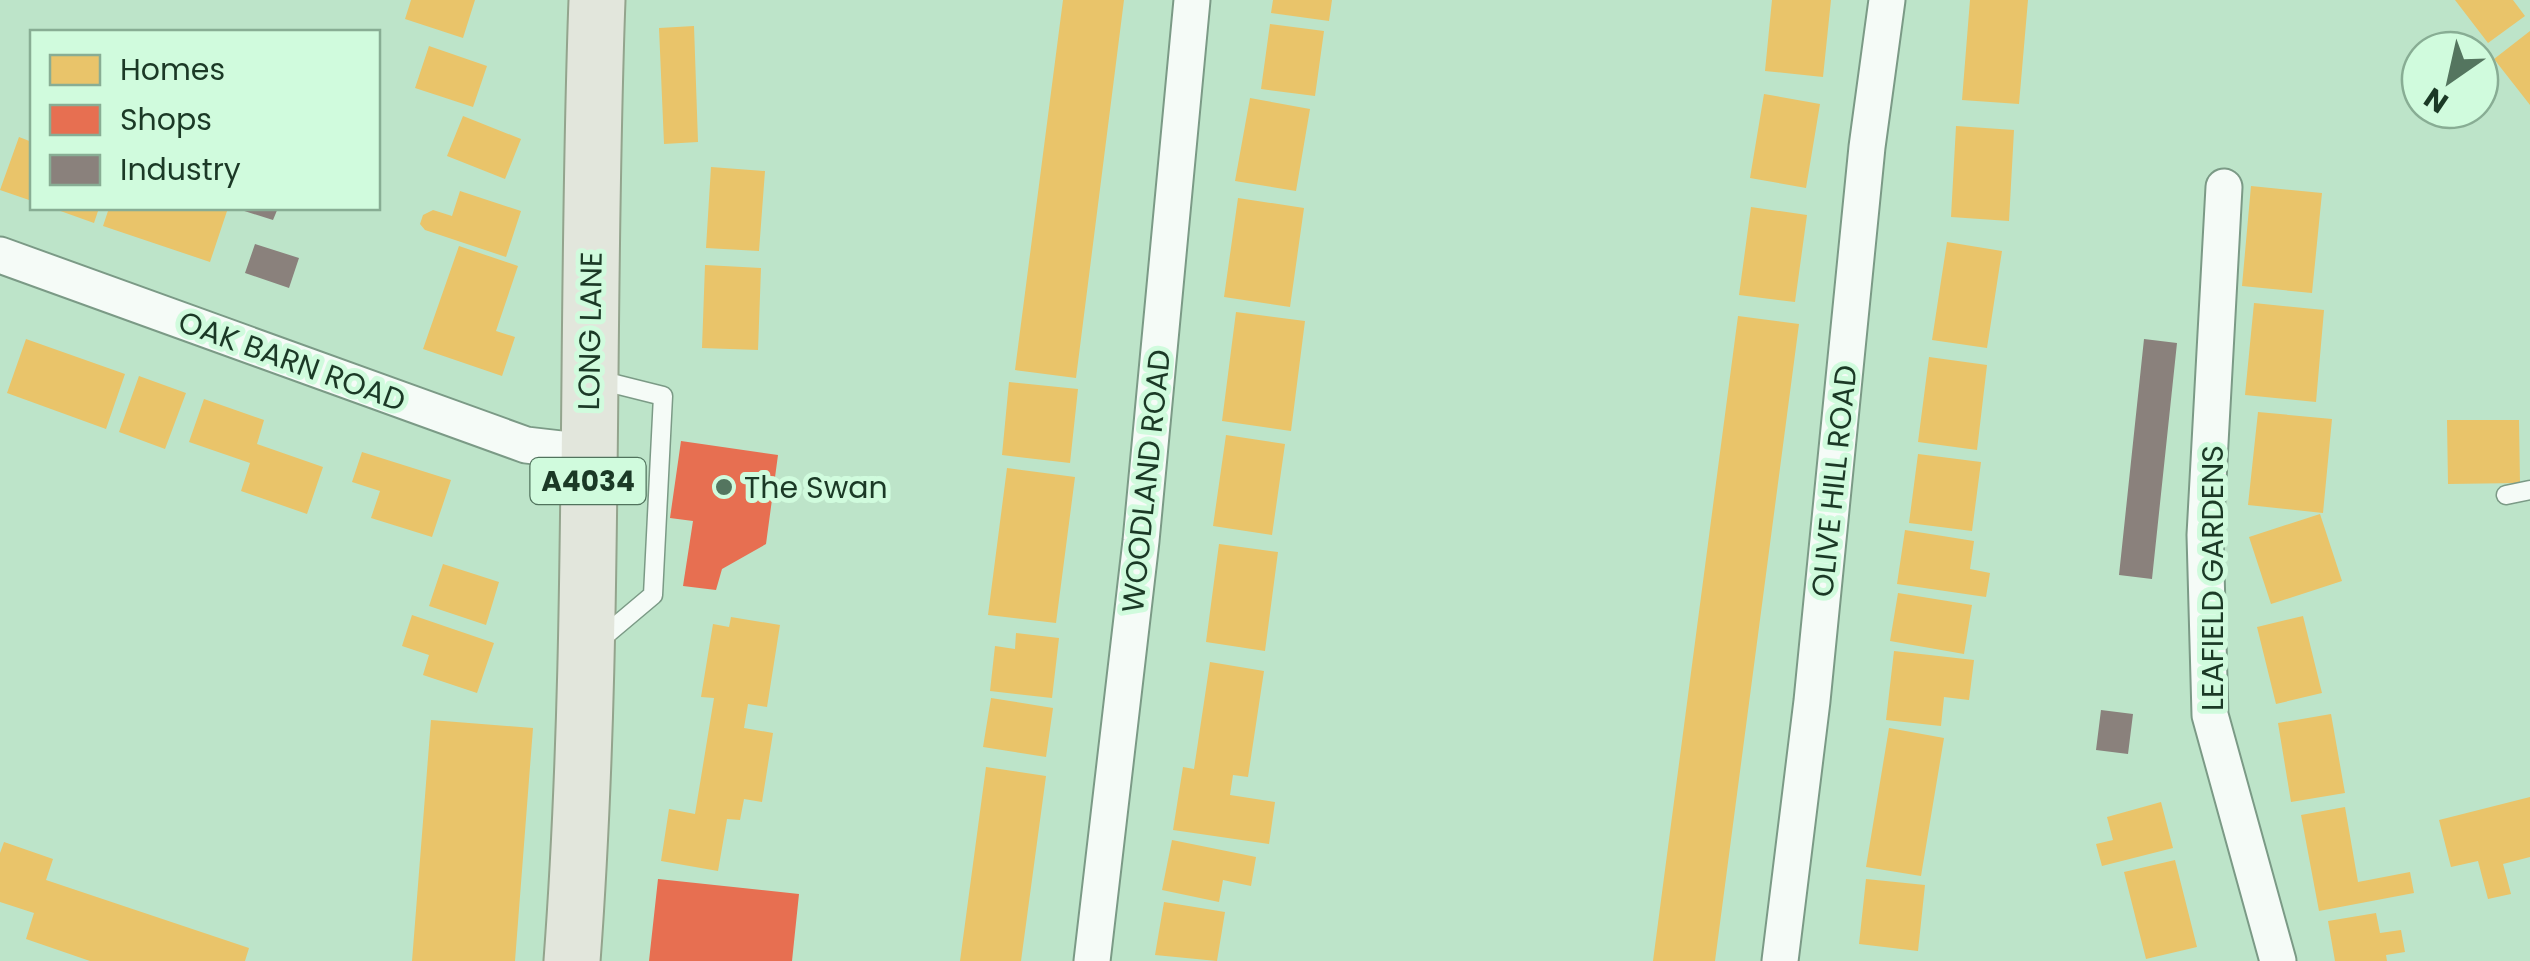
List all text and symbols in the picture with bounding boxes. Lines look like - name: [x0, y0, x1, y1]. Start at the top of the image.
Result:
- legend: [30, 30, 380, 210]
- north arrow: [2400, 30, 2500, 130]
- text: Homes: [120, 48, 225, 91]
- text: N: [2417, 78, 2456, 122]
- text: Shops: [120, 98, 212, 141]
- text: Industry: [120, 148, 241, 191]
- street label: LONG LANE: [567, 251, 613, 411]
- street label: OAK BARN ROAD: [172, 300, 412, 422]
- street label: WOODLAND ROAD: [1111, 347, 1181, 615]
- street label: OLIVE HILL ROAD: [1800, 363, 1868, 599]
- street label: LEAFIELD GARDENS: [2191, 445, 2234, 711]
- road number: A4034: [530, 458, 646, 504]
- place label: The Swan: [744, 466, 888, 509]
- marker: The Swan: [713, 476, 735, 498]

